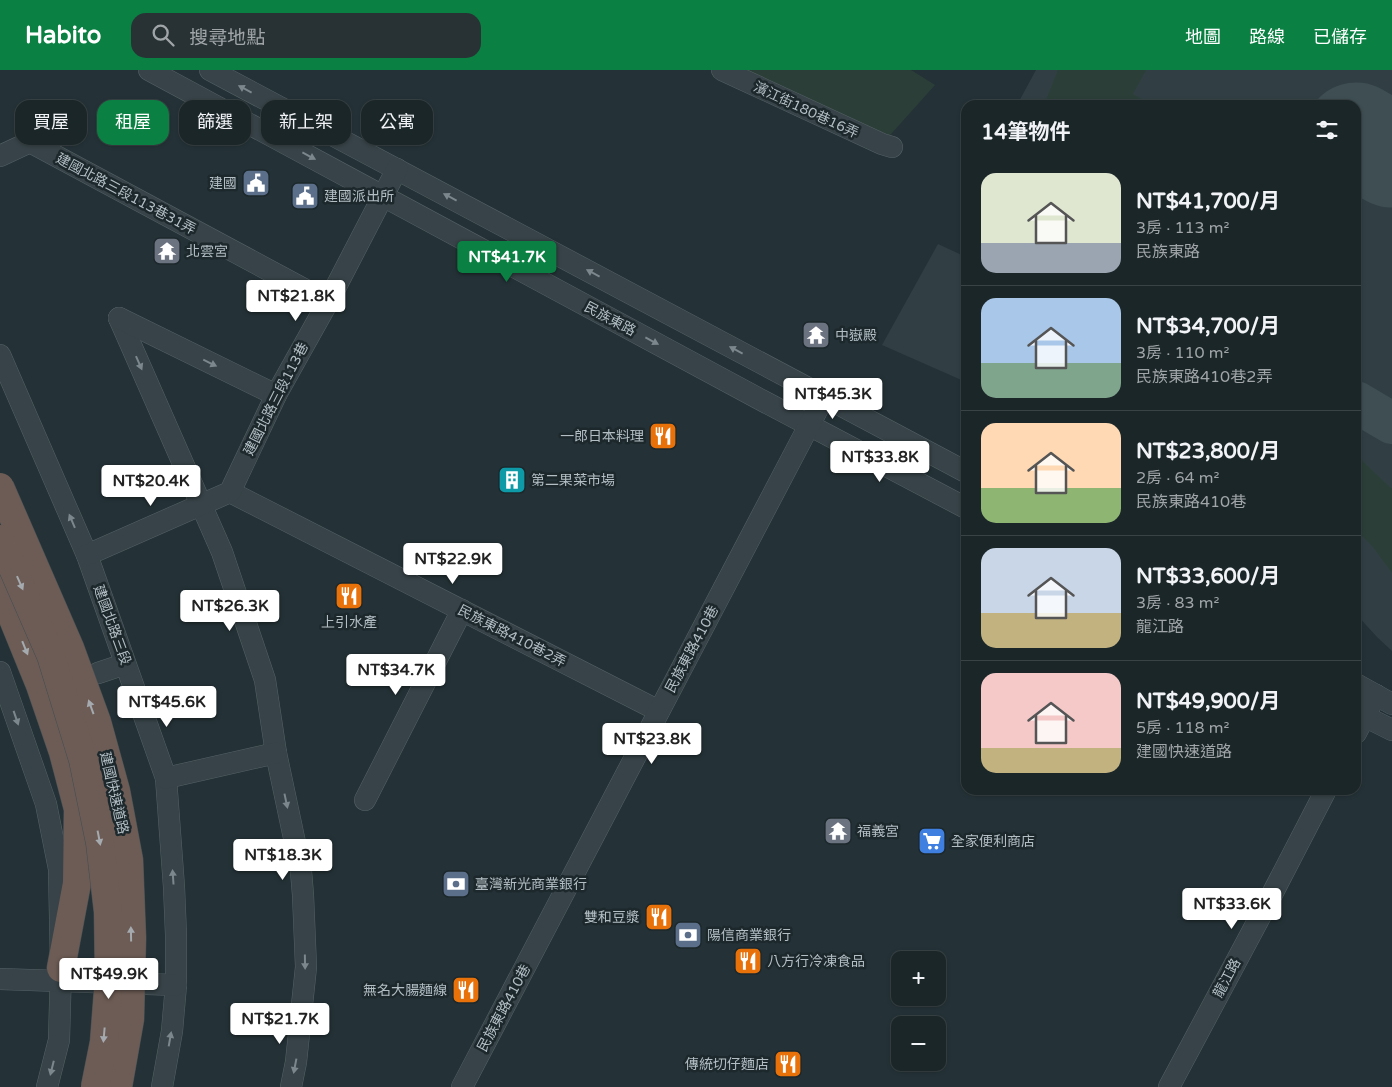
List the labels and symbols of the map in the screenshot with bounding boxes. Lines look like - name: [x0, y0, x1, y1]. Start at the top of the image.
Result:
- street label: 濱江街180巷16弄: [751, 78, 861, 142]
- one-way arrow: [238, 84, 252, 93]
- street label: 建國北路三段113巷31弄: [53, 150, 199, 238]
- one-way arrow: [301, 152, 316, 160]
- public building icon: 建國: [241, 168, 271, 198]
- place label: 建國: [209, 175, 237, 192]
- public building icon: 建國派出所: [290, 181, 320, 211]
- place label: 建國派出所: [324, 188, 394, 205]
- one-way arrow: [442, 193, 457, 201]
- temple icon: 北雲宮: [152, 236, 182, 266]
- pin: NT$41.7K: [455, 240, 559, 283]
- place label: 北雲宮: [186, 243, 228, 260]
- one-way arrow: [586, 269, 600, 277]
- pin: NT$21.8K: [244, 280, 348, 322]
- street label: 民族東路: [581, 298, 639, 340]
- temple icon: 中嶽殿: [801, 320, 831, 350]
- place label: 中嶽殿: [835, 327, 877, 344]
- one-way arrow: [645, 337, 659, 345]
- street label: 建國北路三段113巷: [240, 340, 312, 458]
- one-way arrow: [729, 346, 744, 354]
- one-way arrow: [135, 356, 143, 370]
- one-way arrow: [203, 359, 217, 367]
- pin: NT$45.3K: [781, 378, 885, 420]
- restaurant icon: 一郎日本料理: [648, 421, 678, 451]
- place label: 一郎日本料理: [560, 428, 644, 445]
- pin: NT$33.8K: [828, 440, 932, 483]
- pin: NT$20.4K: [99, 464, 203, 507]
- building icon: 第二果菜市場: [497, 465, 527, 495]
- place label: 第二果菜市場: [531, 472, 615, 489]
- one-way arrow: [67, 514, 75, 529]
- pin: NT$22.9K: [401, 542, 505, 585]
- one-way arrow: [16, 576, 24, 590]
- restaurant icon: 上引水產: [334, 581, 364, 611]
- street label: 建國北路三段: [90, 583, 134, 667]
- pin: NT$26.3K: [178, 590, 282, 632]
- street label: 民族東路410巷2弄: [455, 601, 569, 671]
- street label: 民族東路410巷: [662, 602, 722, 696]
- place label: 上引水產: [321, 614, 377, 631]
- one-way arrow: [22, 641, 30, 655]
- pin: NT$34.7K: [344, 654, 448, 696]
- pin: NT$45.6K: [115, 686, 219, 728]
- one-way arrow: [87, 699, 94, 714]
- one-way arrow: [12, 711, 20, 726]
- pin: NT$23.8K: [600, 722, 704, 765]
- street label: 建國快速道路: [96, 750, 132, 836]
- one-way arrow: [282, 794, 290, 809]
- temple icon: 福義宮: [823, 816, 853, 846]
- place label: 福義宮: [857, 823, 899, 840]
- supermarket icon: 全家便利商店: [917, 826, 947, 856]
- one-way arrow: [96, 830, 104, 846]
- place label: 全家便利商店: [951, 833, 1035, 850]
- pin: NT$18.3K: [231, 838, 335, 881]
- one-way arrow: [169, 869, 177, 885]
- bank icon: 臺灣新光商業銀行: [441, 869, 471, 899]
- place label: 臺灣新光商業銀行: [475, 876, 587, 893]
- pin: NT$33.6K: [1180, 888, 1284, 930]
- restaurant icon: 雙和豆漿: [644, 902, 674, 932]
- place label: 雙和豆漿: [584, 909, 640, 926]
- bank icon: 陽信商業銀行: [673, 920, 703, 950]
- one-way arrow: [127, 926, 135, 942]
- place label: 陽信商業銀行: [707, 927, 791, 944]
- restaurant icon: 八方行冷凍食品: [733, 946, 763, 976]
- place label: 八方行冷凍食品: [767, 953, 865, 970]
- one-way arrow: [302, 954, 310, 970]
- street label: 龍江路: [1210, 955, 1244, 1001]
- pin: NT$49.9K: [57, 958, 161, 1000]
- street label: 民族東路410巷: [474, 961, 534, 1055]
- restaurant icon: 無名大腸麵線: [451, 975, 481, 1005]
- place label: 無名大腸麵線: [363, 982, 447, 999]
- pin: NT$21.7K: [228, 1002, 332, 1045]
- one-way arrow: [100, 1027, 108, 1043]
- one-way arrow: [167, 1031, 175, 1047]
- restaurant icon: 傳統切仔麵店: [773, 1049, 803, 1079]
- place label: 傳統切仔麵店: [685, 1056, 769, 1073]
- one-way arrow: [291, 1058, 299, 1073]
- one-way arrow: [48, 1061, 56, 1076]

